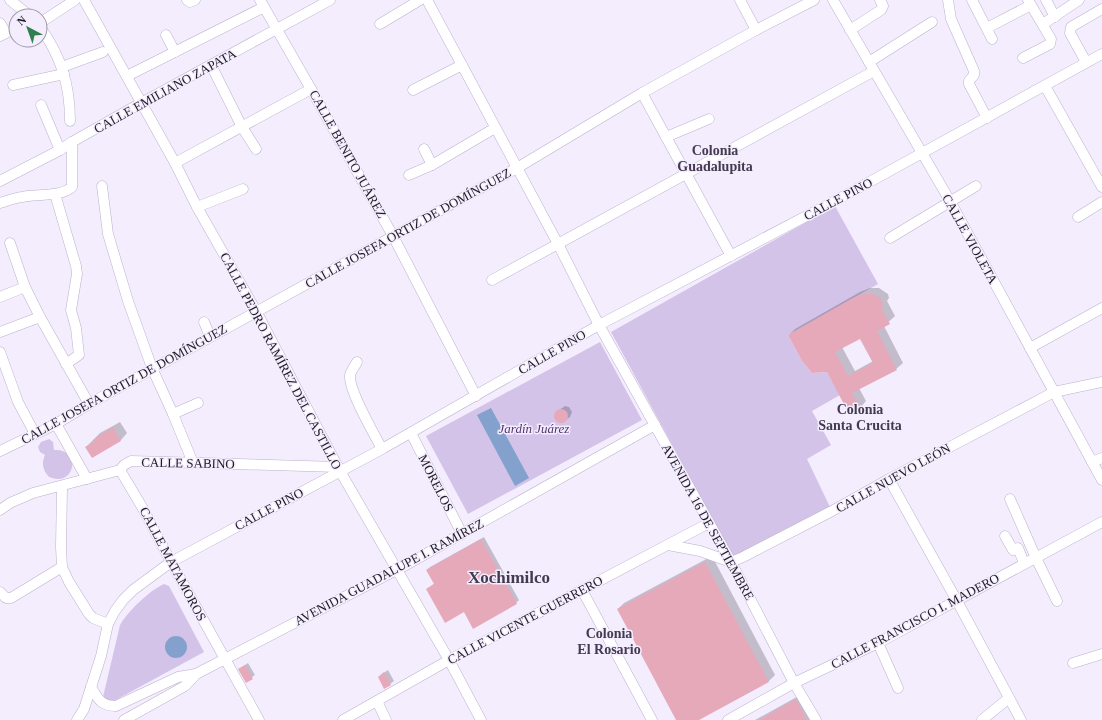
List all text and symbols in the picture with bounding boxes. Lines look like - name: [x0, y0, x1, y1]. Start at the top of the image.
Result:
- north arrow: [8, 8, 48, 48]
- text: N: [15, 13, 28, 28]
- street label: CALLE EMILIANO ZAPATA: [91, 45, 239, 136]
- street label: CALLE BENITO JUÁREZ: [306, 87, 390, 221]
- district label: Colonia Guadalupita: [677, 143, 753, 174]
- street label: CALLE JOSEFA ORTIZ DE DOMÍNGUEZ: [302, 165, 514, 291]
- street label: CALLE PINO: [801, 175, 875, 223]
- street label: CALLE VIOLETA: [939, 192, 1001, 287]
- street label: CALLE PEDRO RAMÍREZ DEL CASTILLO: [217, 250, 345, 472]
- street label: CALLE JOSEFA ORTIZ DE DOMÍNGUEZ: [18, 321, 230, 447]
- street label: CALLE PINO: [516, 327, 588, 377]
- district label: Colonia Santa Crucita: [818, 402, 902, 433]
- park label: Jardín Juárez: [499, 421, 569, 436]
- street label: CALLE NUEVO LEÓN: [833, 440, 953, 516]
- street label: AVENIDA 16 DE SEPTIEMBRE: [659, 441, 757, 603]
- street label: MORELOS: [415, 452, 457, 514]
- street label: CALLE SABINO: [141, 455, 235, 471]
- street label: CALLE PINO: [232, 485, 306, 533]
- street label: CALLE MATAMOROS: [137, 504, 209, 624]
- street label: AVENIDA GUADALUPE I. RAMÍREZ: [292, 516, 486, 628]
- district label: Xochimilco: [468, 568, 550, 587]
- street label: CALLE FRANCISCO I. MADERO: [828, 570, 1002, 672]
- street label: CALLE VICENTE GUERRERO: [445, 573, 605, 667]
- district label: Colonia El Rosario: [577, 626, 641, 657]

